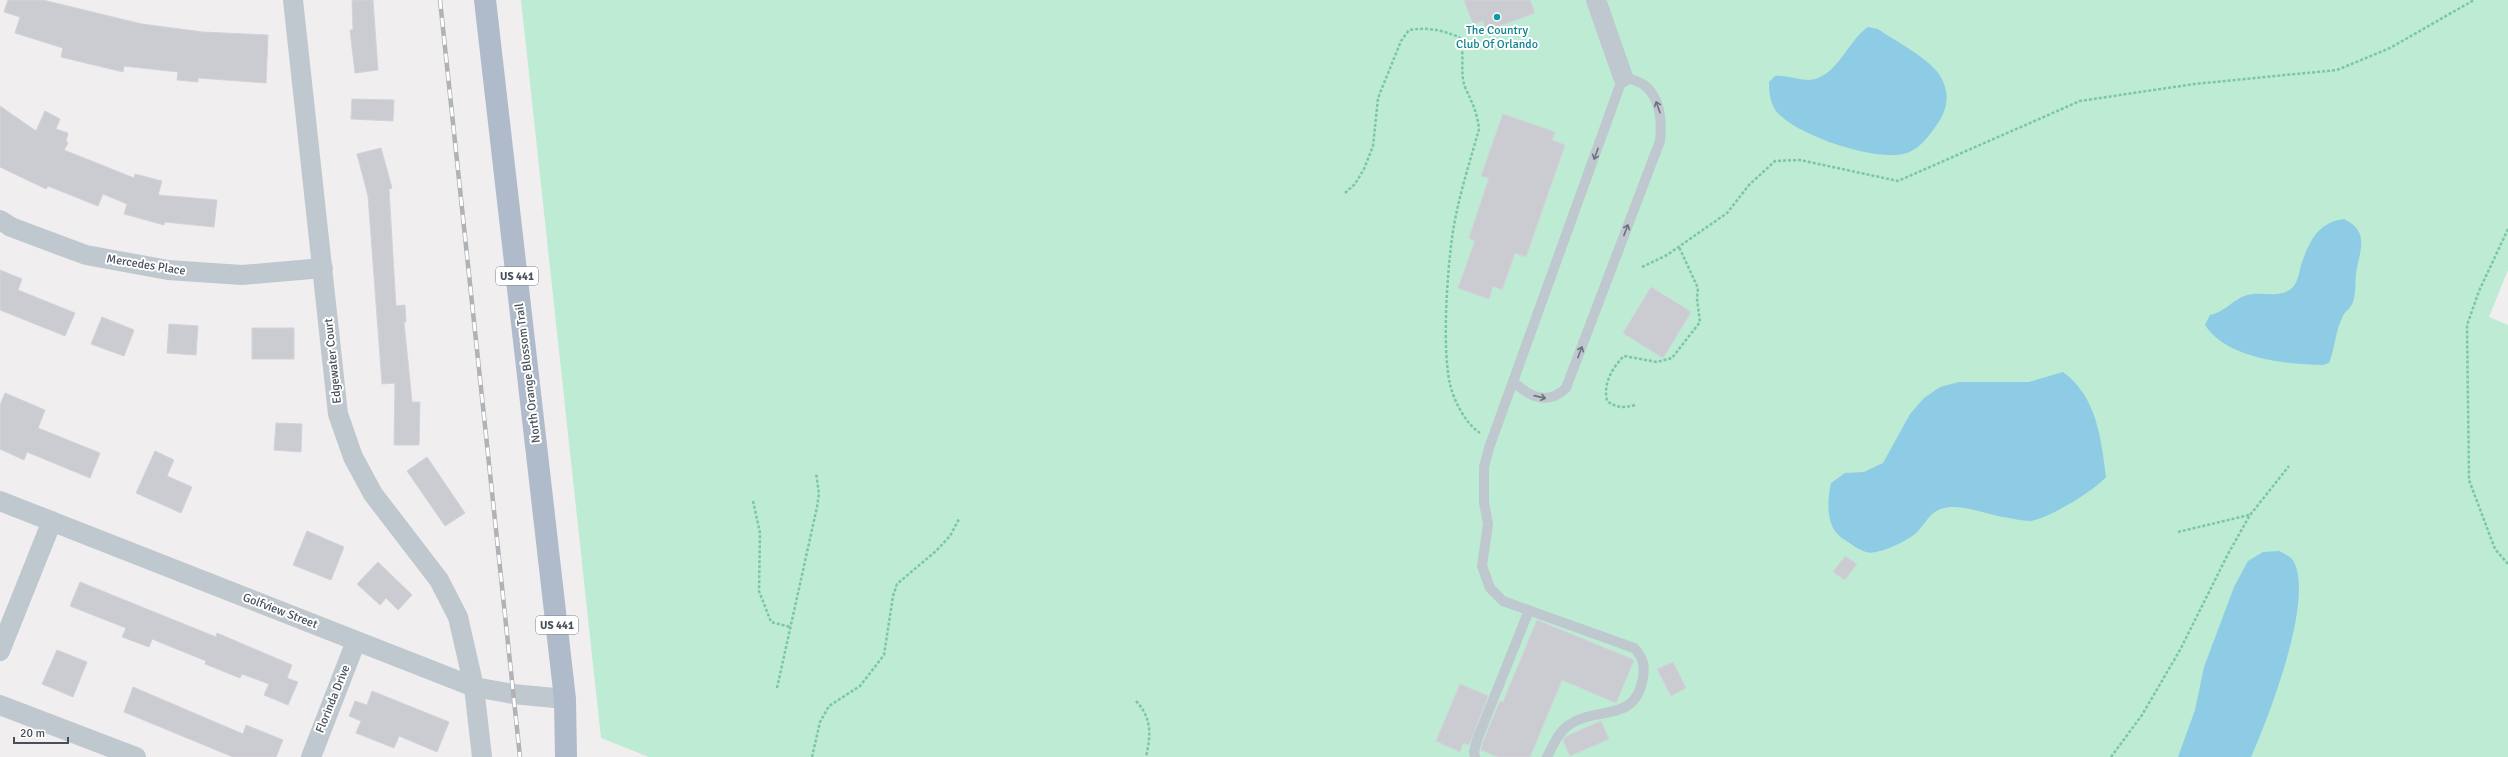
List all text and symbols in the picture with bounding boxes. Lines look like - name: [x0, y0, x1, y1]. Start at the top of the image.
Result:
- marker: The Country Club Of Orlando: [1492, 12, 1502, 22]
- place label: The Country Club Of Orlando: [1456, 23, 1538, 52]
- one-way arrow: [1653, 101, 1661, 113]
- one-way arrow: [1591, 147, 1599, 159]
- one-way arrow: [1623, 225, 1631, 237]
- street label: Mercedes Place: [105, 251, 187, 279]
- road number: US 441: [496, 267, 538, 285]
- street label: North Orange Blossom Trail: [512, 302, 544, 444]
- street label: Edgewater Court: [321, 318, 345, 404]
- one-way arrow: [1576, 346, 1584, 358]
- one-way arrow: [1533, 394, 1546, 402]
- street label: Golfview Street: [240, 590, 320, 632]
- road number: US 441: [536, 616, 578, 634]
- street label: Florinda Drive: [313, 663, 353, 735]
- scale bar: [14, 719, 68, 745]
- text: 20 m: [20, 726, 45, 741]

